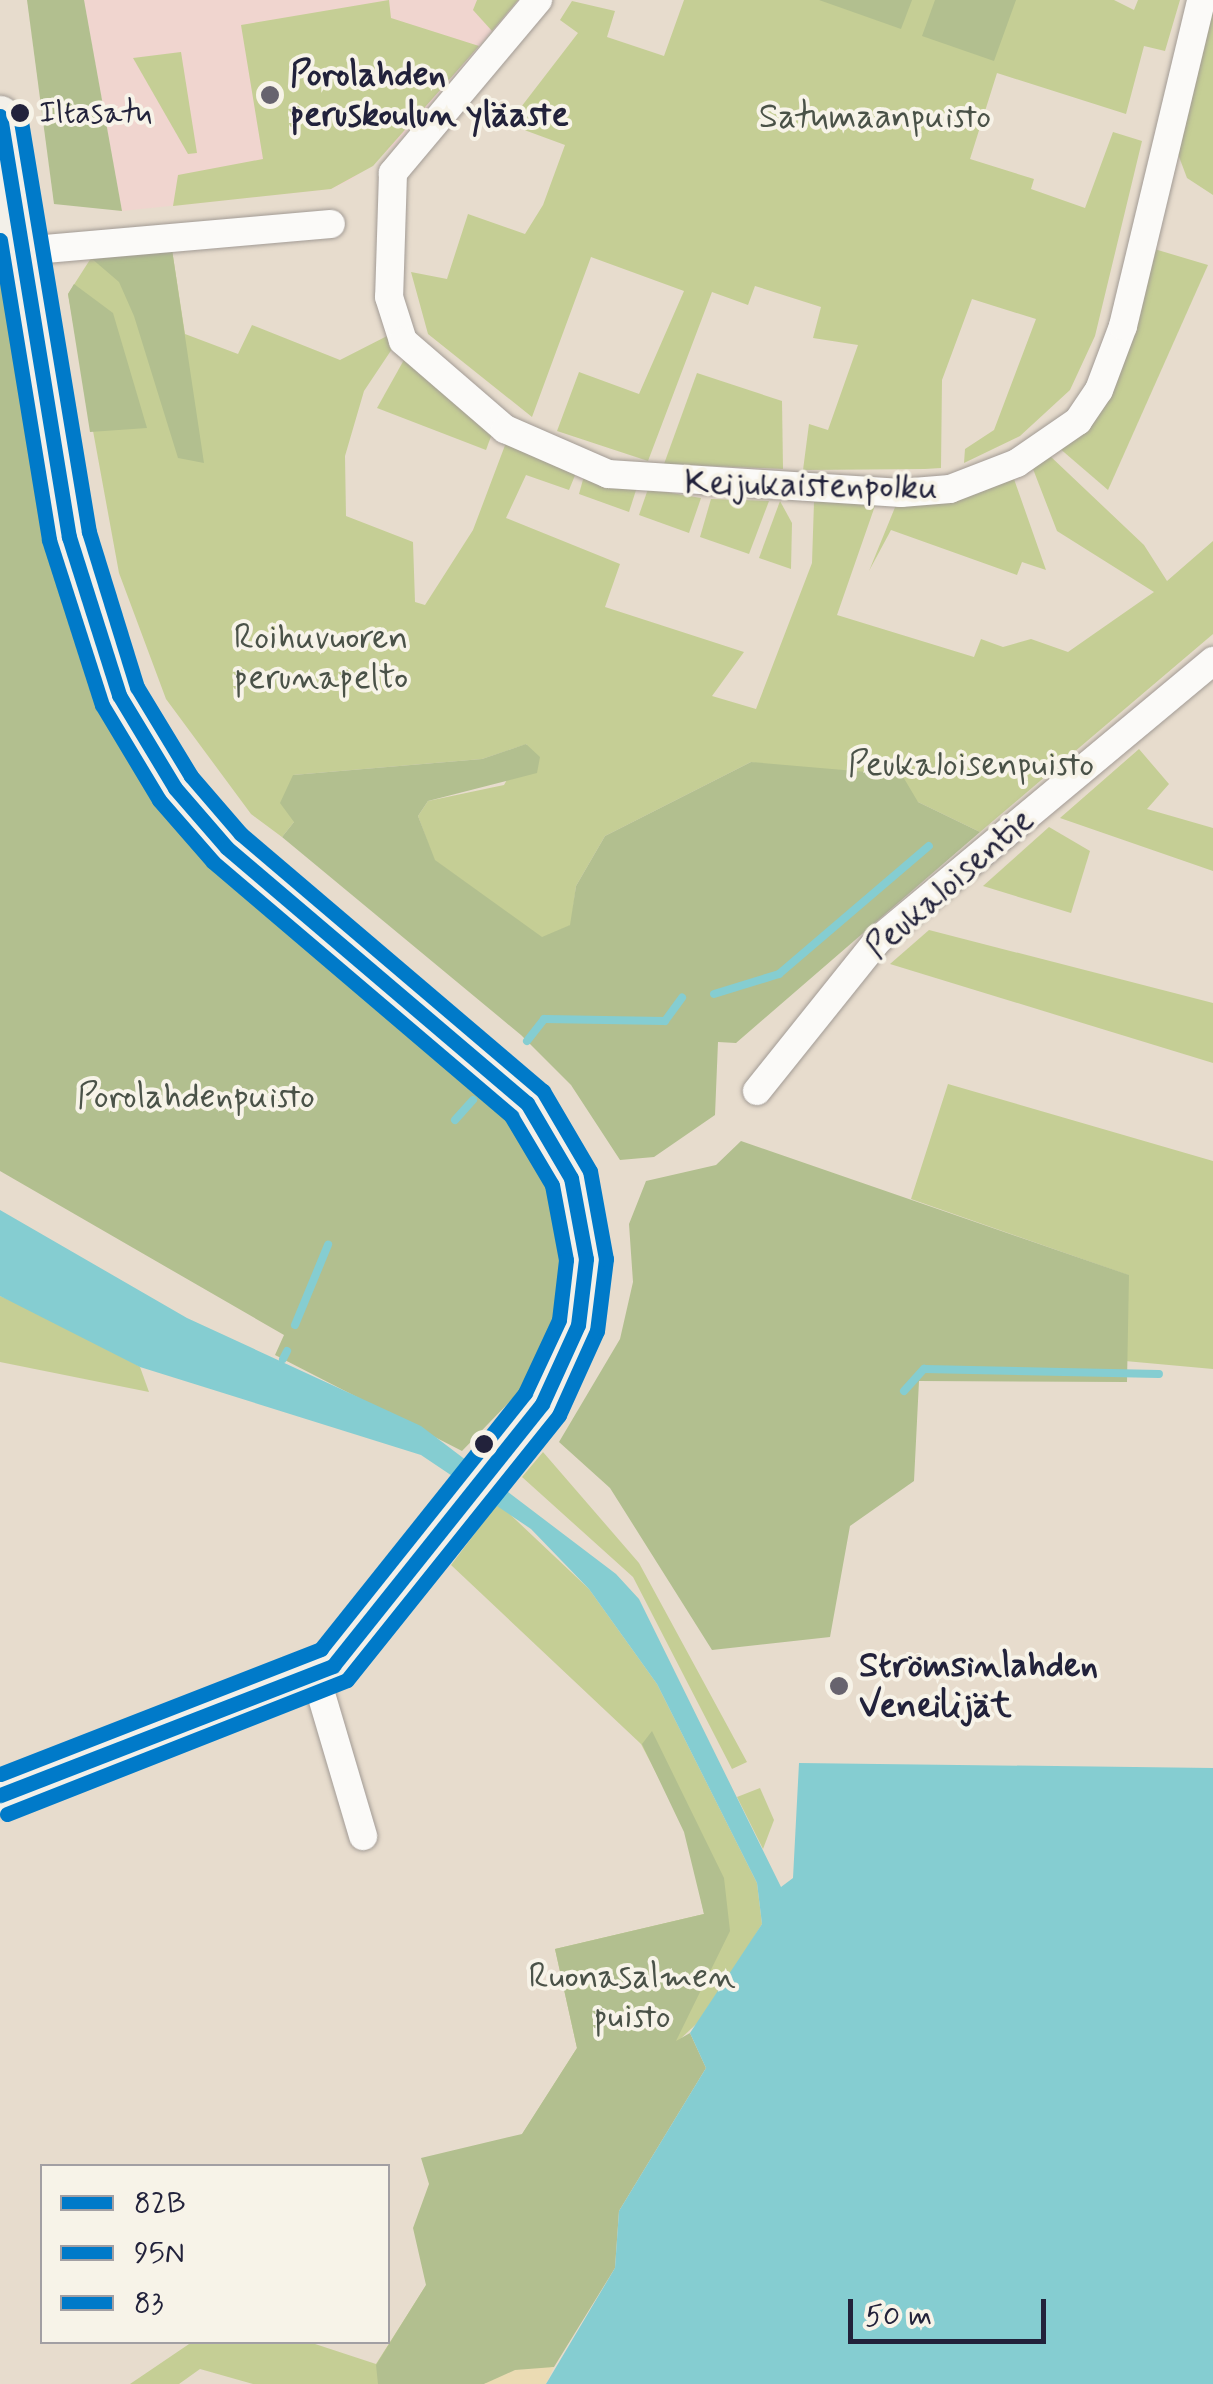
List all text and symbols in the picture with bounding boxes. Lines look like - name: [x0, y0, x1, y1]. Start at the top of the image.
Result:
- place label: Porolahden peruskoulun yläaste: [290, 54, 569, 136]
- marker: Porolahden peruskoulun yläaste: [259, 84, 281, 106]
- place label: Iltasatu: [39, 94, 152, 132]
- park label: Satumaanpuisto: [759, 96, 991, 138]
- marker: Iltasatu: [10, 103, 30, 123]
- street label: Keijukaistenpolku: [684, 463, 938, 509]
- park label: Roihuvuoren perunapelto: [234, 617, 408, 699]
- park label: Peukaloisenpuisto: [848, 744, 1094, 786]
- street label: Peukaloisentie: [857, 800, 1043, 968]
- park label: Porolahdenpuisto: [77, 1076, 315, 1118]
- unlabelled marker: [474, 1434, 494, 1454]
- place label: Strömsinlahden Veneilijät: [859, 1645, 1098, 1727]
- marker: Strömsinlahden Veneilijät: [828, 1675, 850, 1697]
- park label: Ruonasalmen puisto: [528, 1956, 736, 2038]
- legend: [40, 2164, 390, 2344]
- text: 82B: [134, 2184, 186, 2223]
- text: 95N: [134, 2234, 185, 2273]
- scale bar: [853, 2279, 1050, 2341]
- text: 83: [134, 2284, 164, 2323]
- text: 50 m: [865, 2297, 932, 2336]

